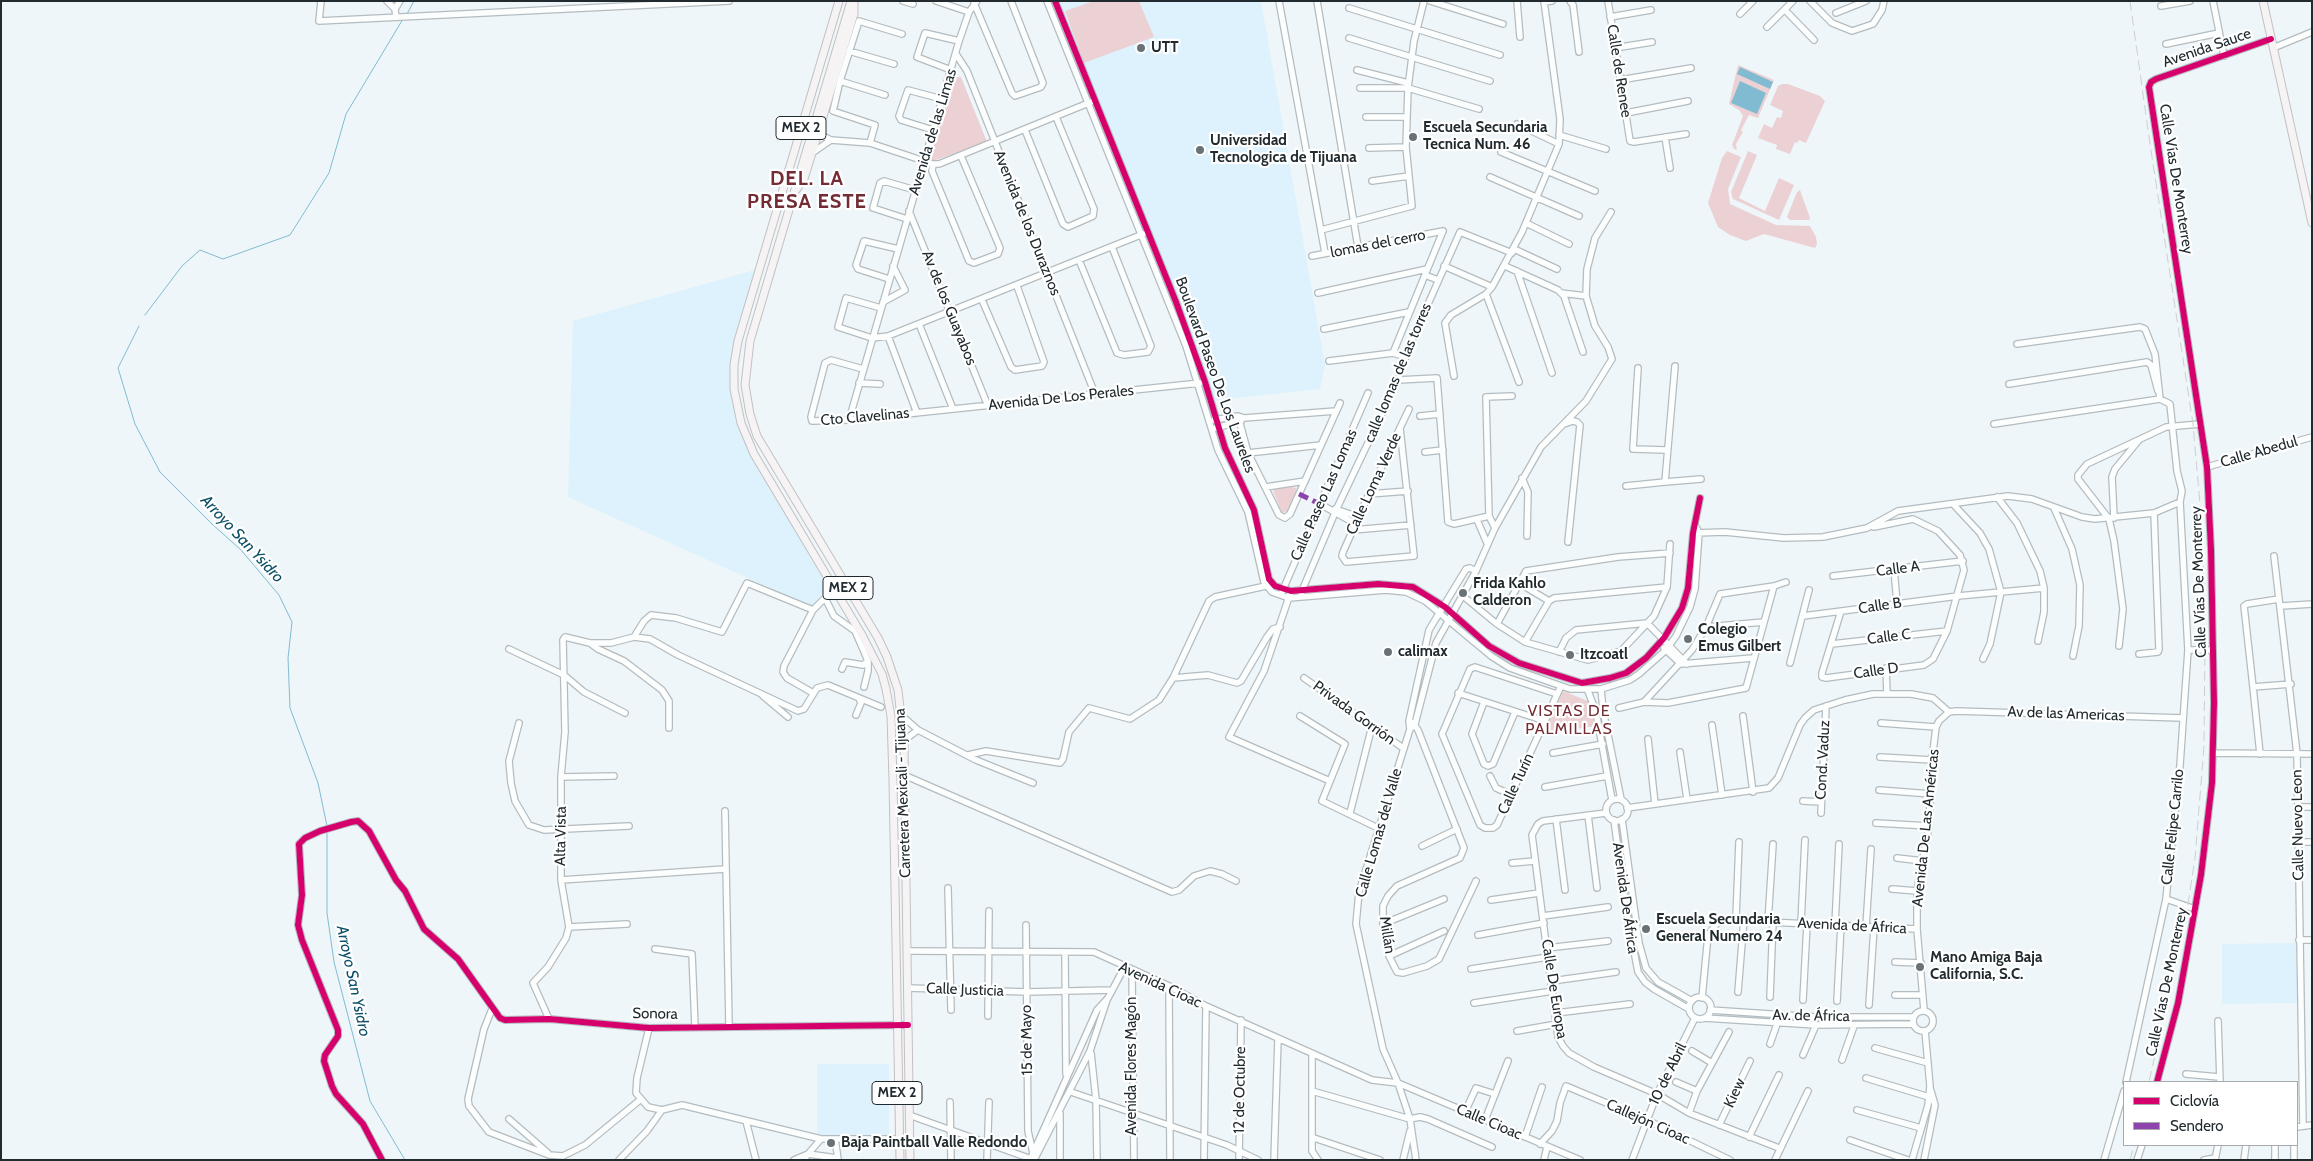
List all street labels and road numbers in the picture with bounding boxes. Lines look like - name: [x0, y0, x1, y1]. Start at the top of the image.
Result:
- street label: Calle de Renee: [1603, 23, 1635, 119]
- street label: Avenida Sauce: [2160, 24, 2254, 72]
- street label: Avenida de las Limas: [905, 67, 961, 197]
- street label: Calle Vías De Monterrey: [2155, 103, 2197, 255]
- road number: MEX 2: [776, 116, 826, 140]
- street label: Avenida de los Duraznos: [990, 148, 1064, 298]
- street label: lomas del cerro: [1329, 226, 1427, 262]
- street label: Av de los Guayabos: [918, 248, 980, 368]
- street label: Boulevard Paseo De Los Laureles: [1171, 275, 1259, 475]
- street label: calle lomas de las torres: [1360, 301, 1436, 445]
- street label: Avenida De Los Perales: [987, 381, 1135, 415]
- street label: Cto Clavelinas: [820, 404, 910, 430]
- street label: Calle Paseo Las Lomas: [1287, 426, 1361, 564]
- street label: Calle Loma Verde: [1343, 430, 1405, 538]
- street label: Calle Abedul: [2218, 432, 2300, 472]
- street label: Calle Vías De Monterrey: [2187, 506, 2211, 658]
- street label: Calle A: [1875, 557, 1921, 581]
- road number: MEX 2: [823, 576, 873, 600]
- street label: Calle B: [1857, 594, 1903, 618]
- street label: Calle C: [1866, 625, 1912, 649]
- street label: Calle D: [1852, 659, 1900, 683]
- street label: Privada Gorrión: [1309, 677, 1399, 749]
- street label: Av de las Americas: [2007, 703, 2125, 725]
- street label: Carretera Mexicali - Tijuana: [891, 708, 915, 878]
- street label: Cond. Vaduz: [1812, 720, 1834, 800]
- street label: Avenida De Las Américas: [1909, 748, 1943, 908]
- street label: Calle Turín: [1494, 751, 1538, 817]
- street label: Calle Lomas del Valle: [1352, 766, 1406, 900]
- street label: Calle Felipe Carrilo: [2158, 768, 2188, 886]
- street label: Calle Nuevo Leon: [2288, 769, 2308, 881]
- street label: Alta Vista: [551, 806, 571, 866]
- street label: Avenida De África: [1608, 841, 1642, 955]
- street label: Calle Vías De Monterrey: [2142, 906, 2192, 1058]
- street label: Avenida de África: [1797, 914, 1907, 938]
- street label: Millán: [1375, 915, 1399, 955]
- street label: Calle De Europa: [1537, 938, 1571, 1040]
- street label: Avenida Cioac: [1116, 958, 1204, 1012]
- street label: Calle Justicia: [926, 980, 1004, 1000]
- street label: Avenida Flores Magón: [1123, 997, 1141, 1135]
- street label: Sonora: [632, 1005, 678, 1023]
- street label: 15 de Mayo: [1017, 1005, 1037, 1075]
- street label: Av. de África: [1772, 1006, 1850, 1026]
- street label: 10 de Abril: [1645, 1040, 1691, 1108]
- street label: 12 de Octubre: [1230, 1046, 1250, 1134]
- street label: Kiew: [1720, 1075, 1750, 1111]
- road number: MEX 2: [872, 1082, 922, 1104]
- street label: Callejón Cioac: [1603, 1096, 1693, 1148]
- street label: Calle Cioac: [1453, 1100, 1525, 1144]

